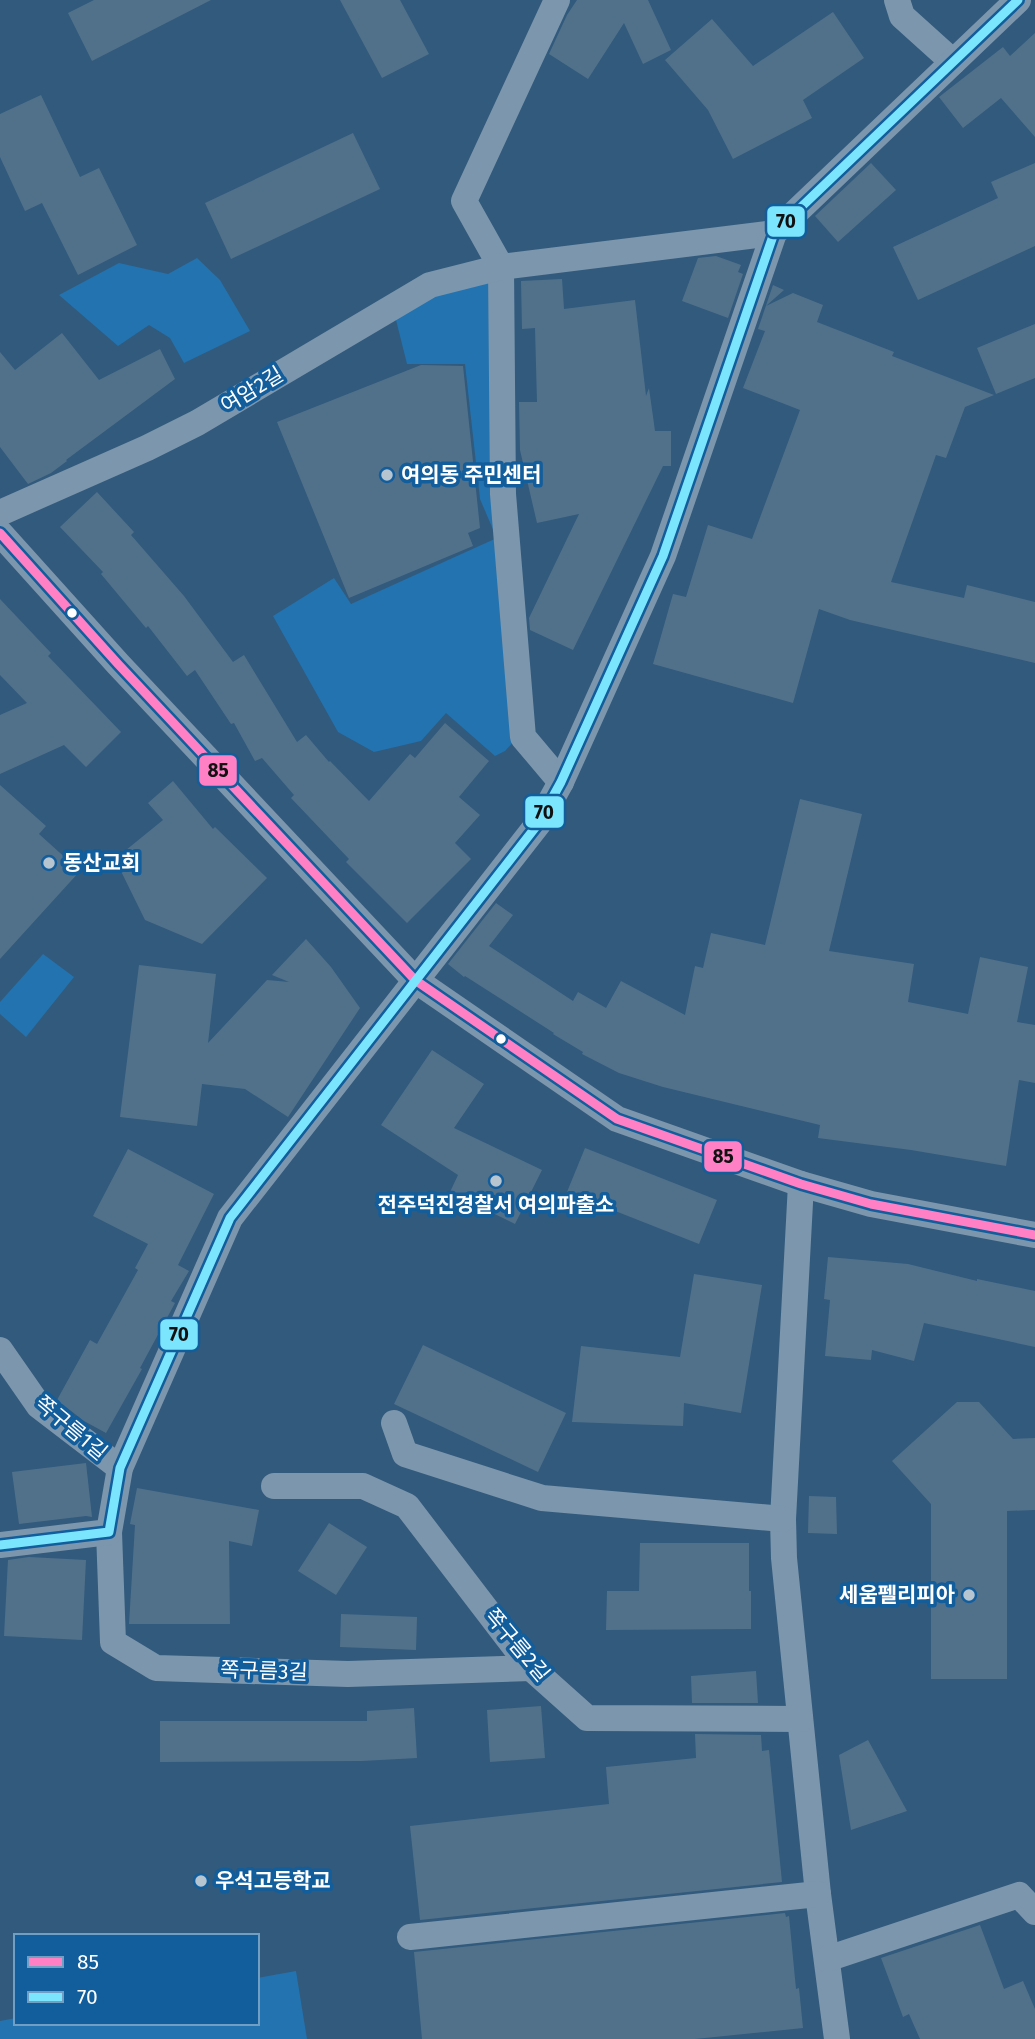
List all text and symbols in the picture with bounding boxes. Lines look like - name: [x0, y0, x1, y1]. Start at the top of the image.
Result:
- line badge: 70: [766, 205, 806, 238]
- text: 70: [776, 210, 796, 233]
- street label: 여암2길: [216, 361, 288, 419]
- place label: 여의동 주민센터: [401, 462, 541, 488]
- marker: 여의동 주민센터: [379, 467, 395, 483]
- unlabelled marker: [65, 606, 79, 620]
- line badge: 85: [198, 754, 238, 787]
- text: 85: [207, 759, 229, 782]
- line badge: 70: [524, 795, 565, 829]
- text: 70: [534, 801, 554, 824]
- place label: 동산교회: [63, 850, 140, 876]
- marker: 동산교회: [41, 855, 57, 871]
- unlabelled marker: [494, 1032, 508, 1046]
- line badge: 85: [703, 1140, 743, 1173]
- text: 85: [712, 1145, 734, 1168]
- marker: 전주덕진경찰서 여의파출소: [488, 1173, 504, 1189]
- place label: 전주덕진경찰서 여의파출소: [378, 1192, 614, 1218]
- line badge: 70: [159, 1318, 199, 1351]
- text: 70: [169, 1323, 189, 1346]
- street label: 쪽구름1길: [30, 1390, 112, 1466]
- place label: 세움펠리피아: [839, 1582, 955, 1608]
- marker: 세움펠리피아: [961, 1587, 977, 1603]
- street label: 쪽구름2길: [479, 1603, 555, 1687]
- street label: 쪽구름3길: [220, 1656, 308, 1686]
- place label: 우석고등학교: [215, 1868, 331, 1894]
- marker: 우석고등학교: [193, 1873, 209, 1889]
- legend: [14, 1934, 259, 2025]
- text: 85: [77, 1949, 99, 1975]
- text: 70: [77, 1984, 98, 2010]

